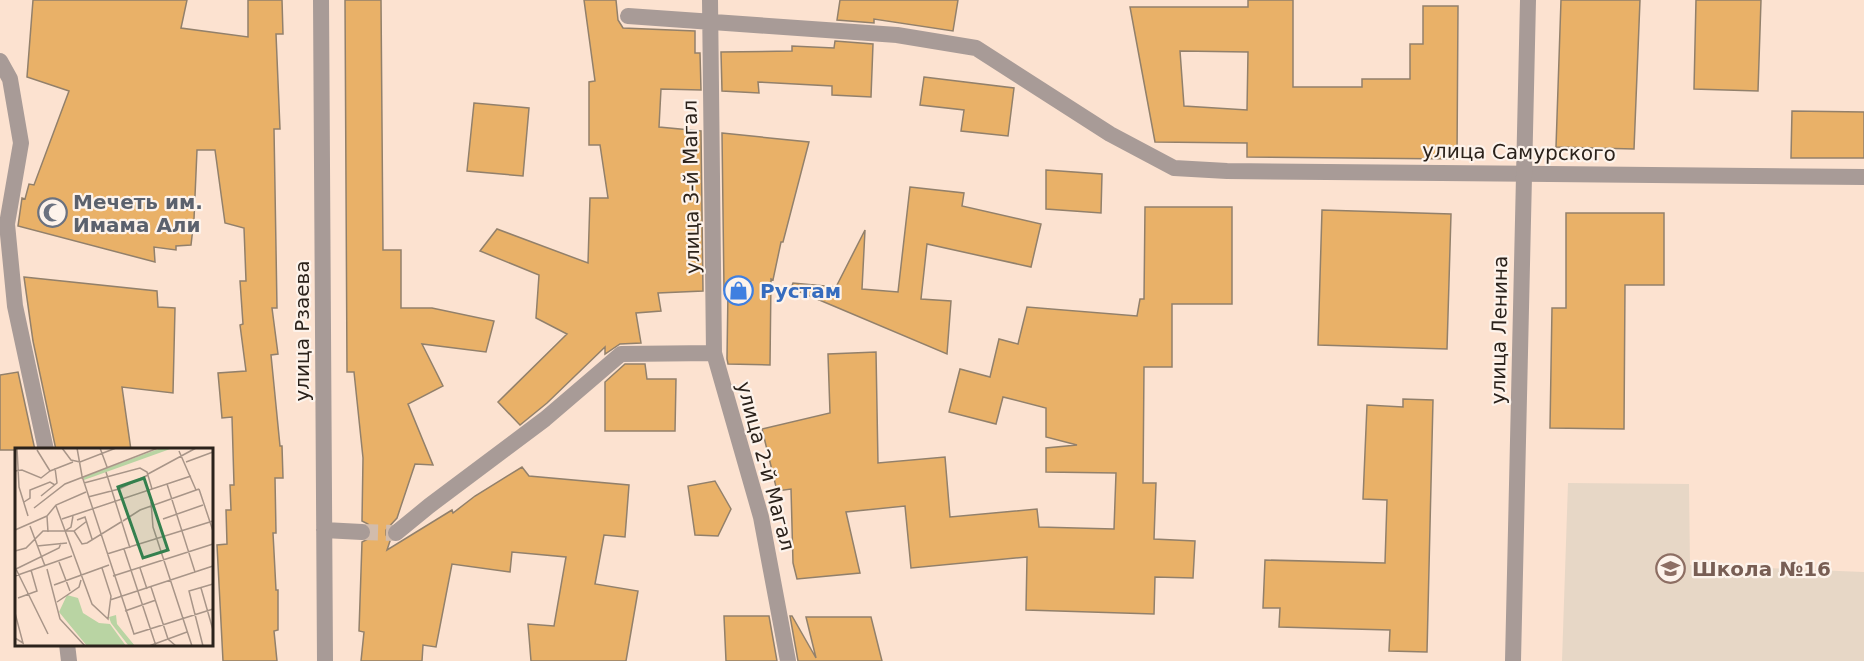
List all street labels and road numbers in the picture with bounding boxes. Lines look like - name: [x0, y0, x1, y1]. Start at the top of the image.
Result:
- street label: улица 3-й Магал: [677, 100, 705, 274]
- street label: улица Самурского: [1422, 138, 1616, 166]
- street label: улица Ленина: [1486, 256, 1512, 404]
- street label: улица Рзаева: [290, 260, 314, 402]
- street label: улица 2-й Магал: [732, 379, 800, 553]

